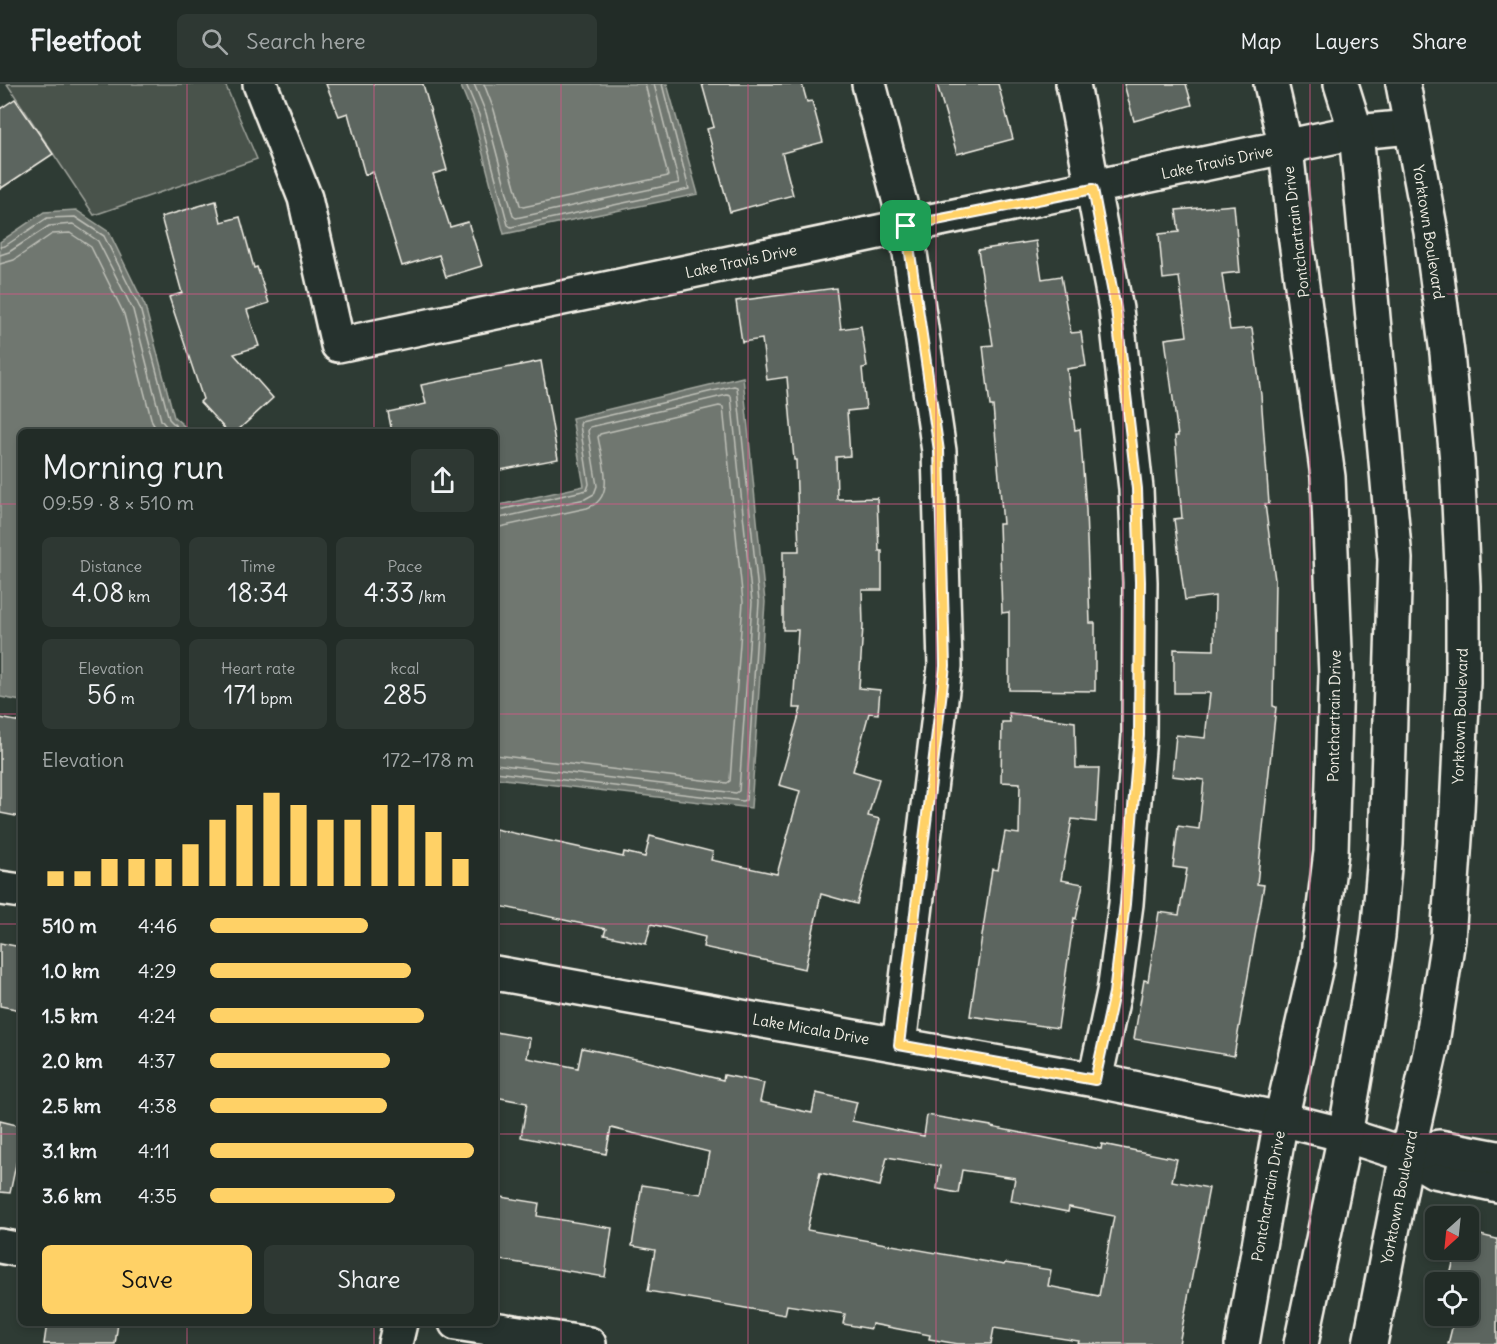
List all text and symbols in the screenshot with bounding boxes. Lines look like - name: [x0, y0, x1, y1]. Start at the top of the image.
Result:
- search box: [177, 14, 597, 68]
- text: Fleetfoot: [30, 23, 141, 59]
- icon: search: [198, 25, 231, 58]
- text: Search here: [246, 27, 366, 55]
- text: Map: [1241, 28, 1281, 55]
- text: Layers: [1314, 28, 1379, 55]
- text: Share: [1412, 28, 1467, 55]
- street label: Lake Travis Drive: [1159, 141, 1275, 183]
- street label: Yorktown Boulevard: [1409, 163, 1449, 301]
- street label: Pontchartrain Drive: [1279, 165, 1313, 299]
- pin: [880, 200, 931, 251]
- icon: arrive: [889, 209, 922, 242]
- street label: Lake Travis Drive: [683, 240, 799, 282]
- text: Morning run: [42, 446, 224, 488]
- button: share: [411, 449, 474, 512]
- text: 09:59 · 8 × 510 m: [42, 490, 194, 515]
- text: Distance: [80, 556, 142, 576]
- text: Time: [241, 556, 275, 576]
- text: Pace: [388, 556, 422, 576]
- text: 4.08: [72, 576, 124, 609]
- text: 18:34: [228, 576, 288, 609]
- text: 4:33: [364, 576, 414, 609]
- text: km: [124, 586, 150, 606]
- text: /km: [414, 586, 446, 606]
- street label: Yorktown Boulevard: [1448, 648, 1472, 784]
- street label: Pontchartrain Drive: [1323, 650, 1345, 782]
- text: Elevation: [78, 658, 144, 678]
- text: Heart rate: [221, 658, 295, 678]
- text: kcal: [391, 658, 419, 678]
- text: 56: [87, 678, 117, 711]
- text: 171: [223, 678, 257, 711]
- text: 285: [383, 678, 427, 711]
- text: m: [117, 688, 135, 708]
- text: bpm: [257, 688, 293, 708]
- text: Elevation: [42, 747, 124, 772]
- text: 172–178 m: [382, 747, 474, 772]
- text: 510 m: [42, 913, 97, 938]
- text: 4:46: [138, 913, 177, 938]
- text: 1.0 km: [42, 958, 100, 983]
- text: 4:29: [138, 958, 177, 983]
- text: 1.5 km: [42, 1003, 98, 1028]
- text: 4:24: [138, 1003, 176, 1028]
- street label: Lake Micala Drive: [751, 1009, 871, 1049]
- text: 2.0 km: [42, 1048, 103, 1073]
- text: 4:37: [138, 1048, 175, 1073]
- text: 2.5 km: [42, 1093, 101, 1118]
- text: 4:38: [138, 1093, 177, 1118]
- street label: Yorktown Boulevard: [1377, 1128, 1421, 1266]
- street label: Pontchartrain Drive: [1247, 1129, 1289, 1263]
- text: 3.1 km: [42, 1138, 97, 1163]
- text: 4:11: [138, 1138, 170, 1163]
- text: 3.6 km: [42, 1183, 102, 1208]
- text: 4:35: [138, 1183, 177, 1208]
- north arrow: [1425, 1206, 1479, 1260]
- map controls: [1425, 1206, 1479, 1326]
- button: Save: [42, 1245, 252, 1314]
- button: Share: [264, 1245, 474, 1314]
- button: locate: [1425, 1272, 1479, 1326]

